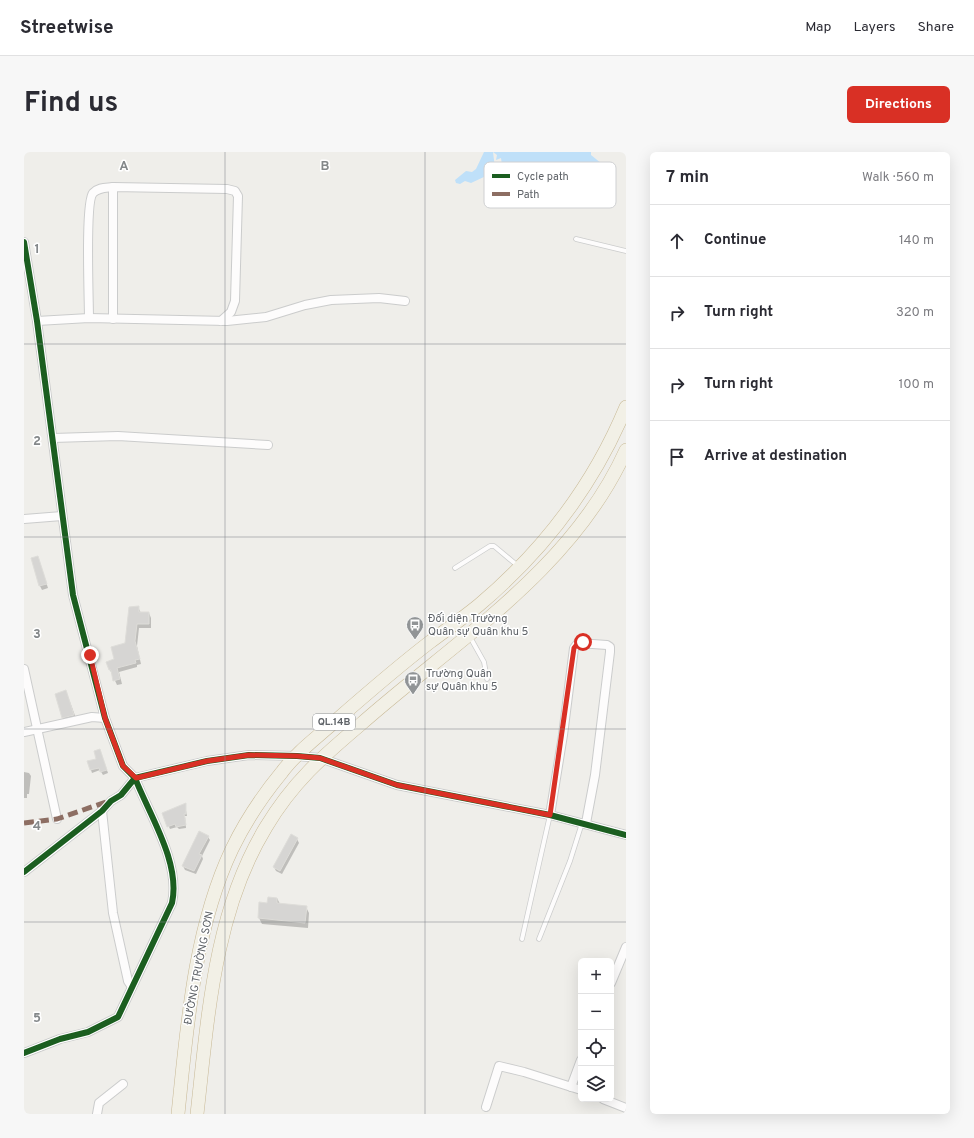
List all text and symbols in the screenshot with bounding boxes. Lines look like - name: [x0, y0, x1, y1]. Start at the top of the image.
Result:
- text: Streetwise: [20, 16, 113, 40]
- text: Map: [805, 19, 831, 36]
- text: Layers: [853, 19, 895, 36]
- text: Share: [917, 19, 954, 36]
- text: Find us: [24, 86, 118, 122]
- button: Directions: [847, 86, 950, 123]
- text: A: [119, 159, 129, 175]
- text: B: [321, 159, 330, 175]
- legend: [484, 162, 616, 208]
- text: 7 min: [666, 167, 709, 189]
- text: Cycle path: [517, 170, 569, 184]
- text: Walk · 560 m: [862, 170, 934, 186]
- text: Path: [517, 188, 539, 202]
- icon: ahead: [666, 230, 688, 252]
- text: Continue: [704, 231, 766, 250]
- text: 140 m: [899, 233, 934, 249]
- text: 1: [34, 242, 40, 258]
- icon: right: [666, 302, 688, 324]
- text: Turn right: [704, 303, 773, 322]
- text: 320 m: [896, 305, 934, 321]
- icon: right: [666, 374, 688, 396]
- text: Turn right: [704, 375, 773, 394]
- text: 100 m: [898, 377, 934, 393]
- text: 2: [33, 434, 41, 450]
- icon: arrive: [666, 446, 688, 468]
- text: Arrive at destination: [704, 447, 847, 466]
- place label: Đối diện Trường Quân sự Quân khu 5: [428, 612, 529, 639]
- bus stop icon: Đối diện Trường Quân sự Quân khu 5: [405, 615, 425, 640]
- text: 3: [33, 627, 41, 643]
- route start: [574, 633, 592, 651]
- route end: [81, 646, 99, 664]
- place label: Trường Quân sự Quân khu 5: [426, 667, 498, 694]
- bus stop icon: Trường Quân sự Quân khu 5: [403, 670, 423, 695]
- road number: QL.14B: [313, 714, 355, 730]
- text: 4: [33, 819, 41, 835]
- street label: ĐƯỜNG TRƯỜNG SƠN: [180, 910, 217, 1026]
- map controls: [578, 958, 614, 1102]
- button: +: [578, 958, 614, 994]
- button: −: [578, 994, 614, 1030]
- text: 5: [33, 1011, 41, 1027]
- button: locate: [578, 1030, 614, 1066]
- button: layers: [578, 1066, 614, 1102]

